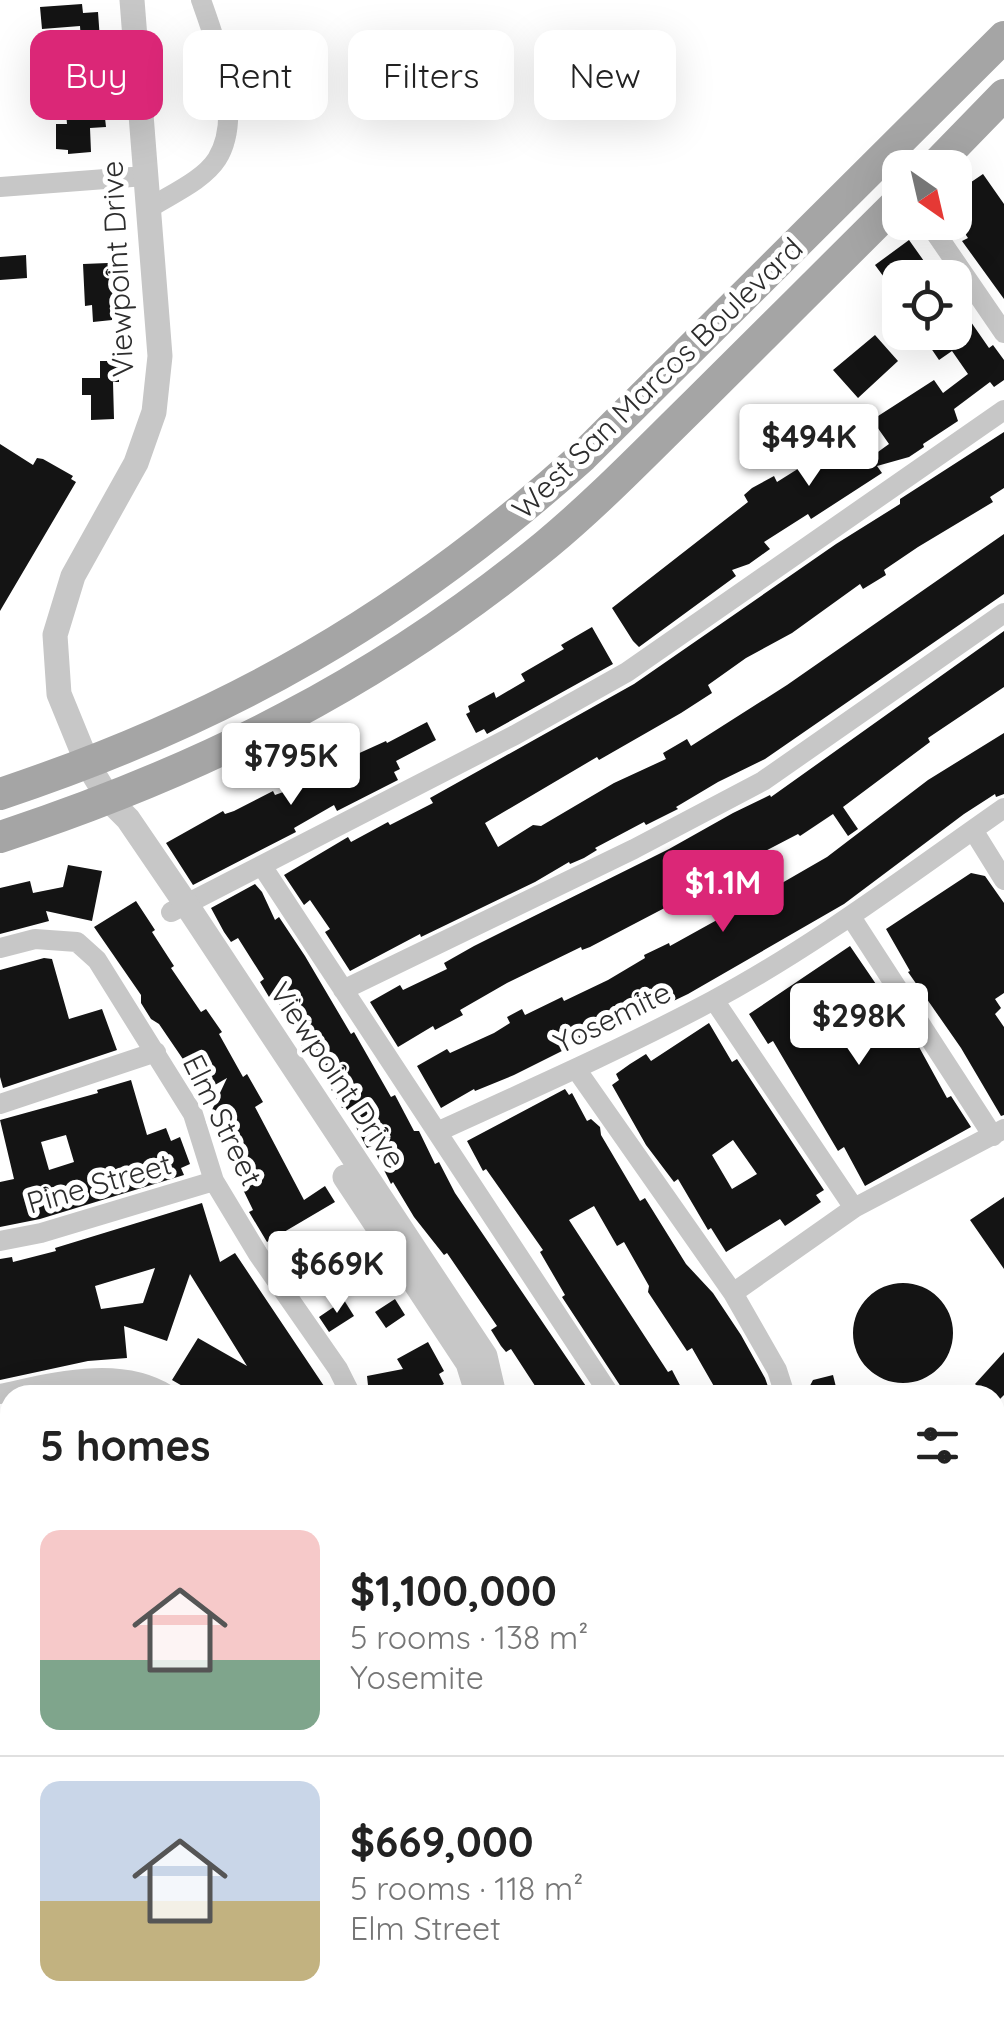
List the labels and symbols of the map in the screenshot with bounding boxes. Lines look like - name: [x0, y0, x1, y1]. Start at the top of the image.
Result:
- north arrow: [882, 150, 972, 240]
- street label: Viewpoint Drive: [92, 160, 142, 378]
- street label: West San Marcos Boulevard: [504, 229, 810, 527]
- pin: $494K: [739, 404, 879, 489]
- pin: $795K: [221, 723, 361, 808]
- pin: $1.1M: [653, 850, 793, 935]
- street label: Yosemite: [547, 972, 677, 1062]
- street label: Viewpoint Drive: [262, 975, 414, 1175]
- pin: $298K: [789, 983, 929, 1068]
- street label: Elm Street: [175, 1048, 271, 1192]
- street label: Pine Street: [22, 1144, 176, 1222]
- pin: $669K: [267, 1231, 407, 1316]

